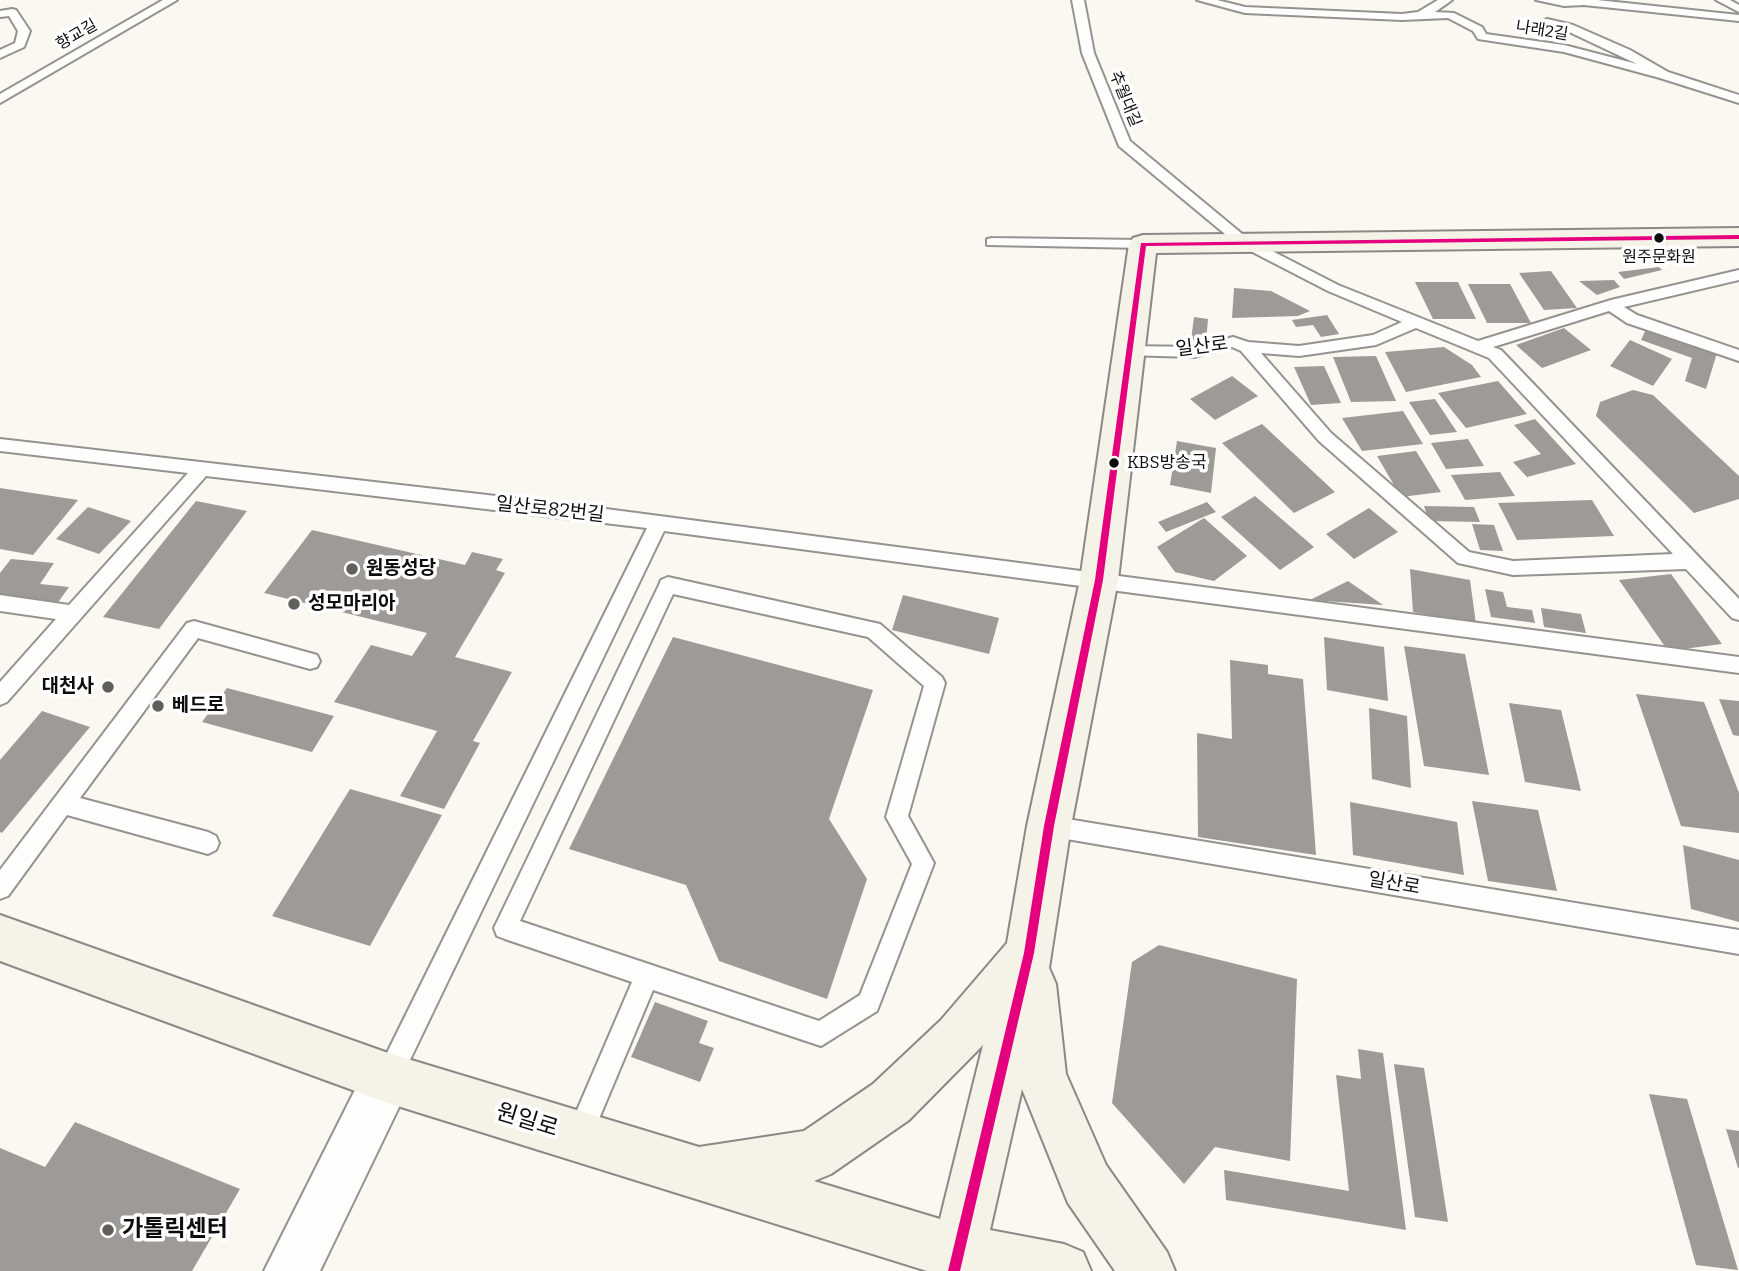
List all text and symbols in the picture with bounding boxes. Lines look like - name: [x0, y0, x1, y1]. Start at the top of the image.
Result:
- street label: 향교길: [53, 16, 101, 54]
- street label: 나래2길: [1514, 17, 1570, 45]
- street label: 추월대길: [1105, 68, 1145, 130]
- marker: 원주문화원: [1652, 231, 1666, 245]
- place label: 원주문화원: [1622, 248, 1696, 268]
- street label: 일산로: [1175, 332, 1229, 362]
- place label: KBS방송국: [1127, 453, 1207, 473]
- marker: KBS방송국: [1107, 456, 1121, 470]
- street label: 일산로82번길: [495, 493, 605, 527]
- place label: 원동성당: [366, 558, 436, 580]
- marker: 원동성당: [344, 561, 360, 577]
- place label: 성모마리아: [308, 593, 395, 615]
- marker: 성모마리아: [286, 596, 302, 612]
- place label: 대천사: [42, 676, 94, 698]
- marker: 대천사: [100, 679, 116, 695]
- place label: 베드로: [172, 695, 224, 717]
- marker: 베드로: [150, 698, 166, 714]
- street label: 일산로: [1366, 868, 1422, 900]
- street label: 원일로: [493, 1099, 561, 1143]
- place label: 가톨릭센터: [122, 1216, 228, 1244]
- marker: 가톨릭센터: [100, 1222, 116, 1238]

